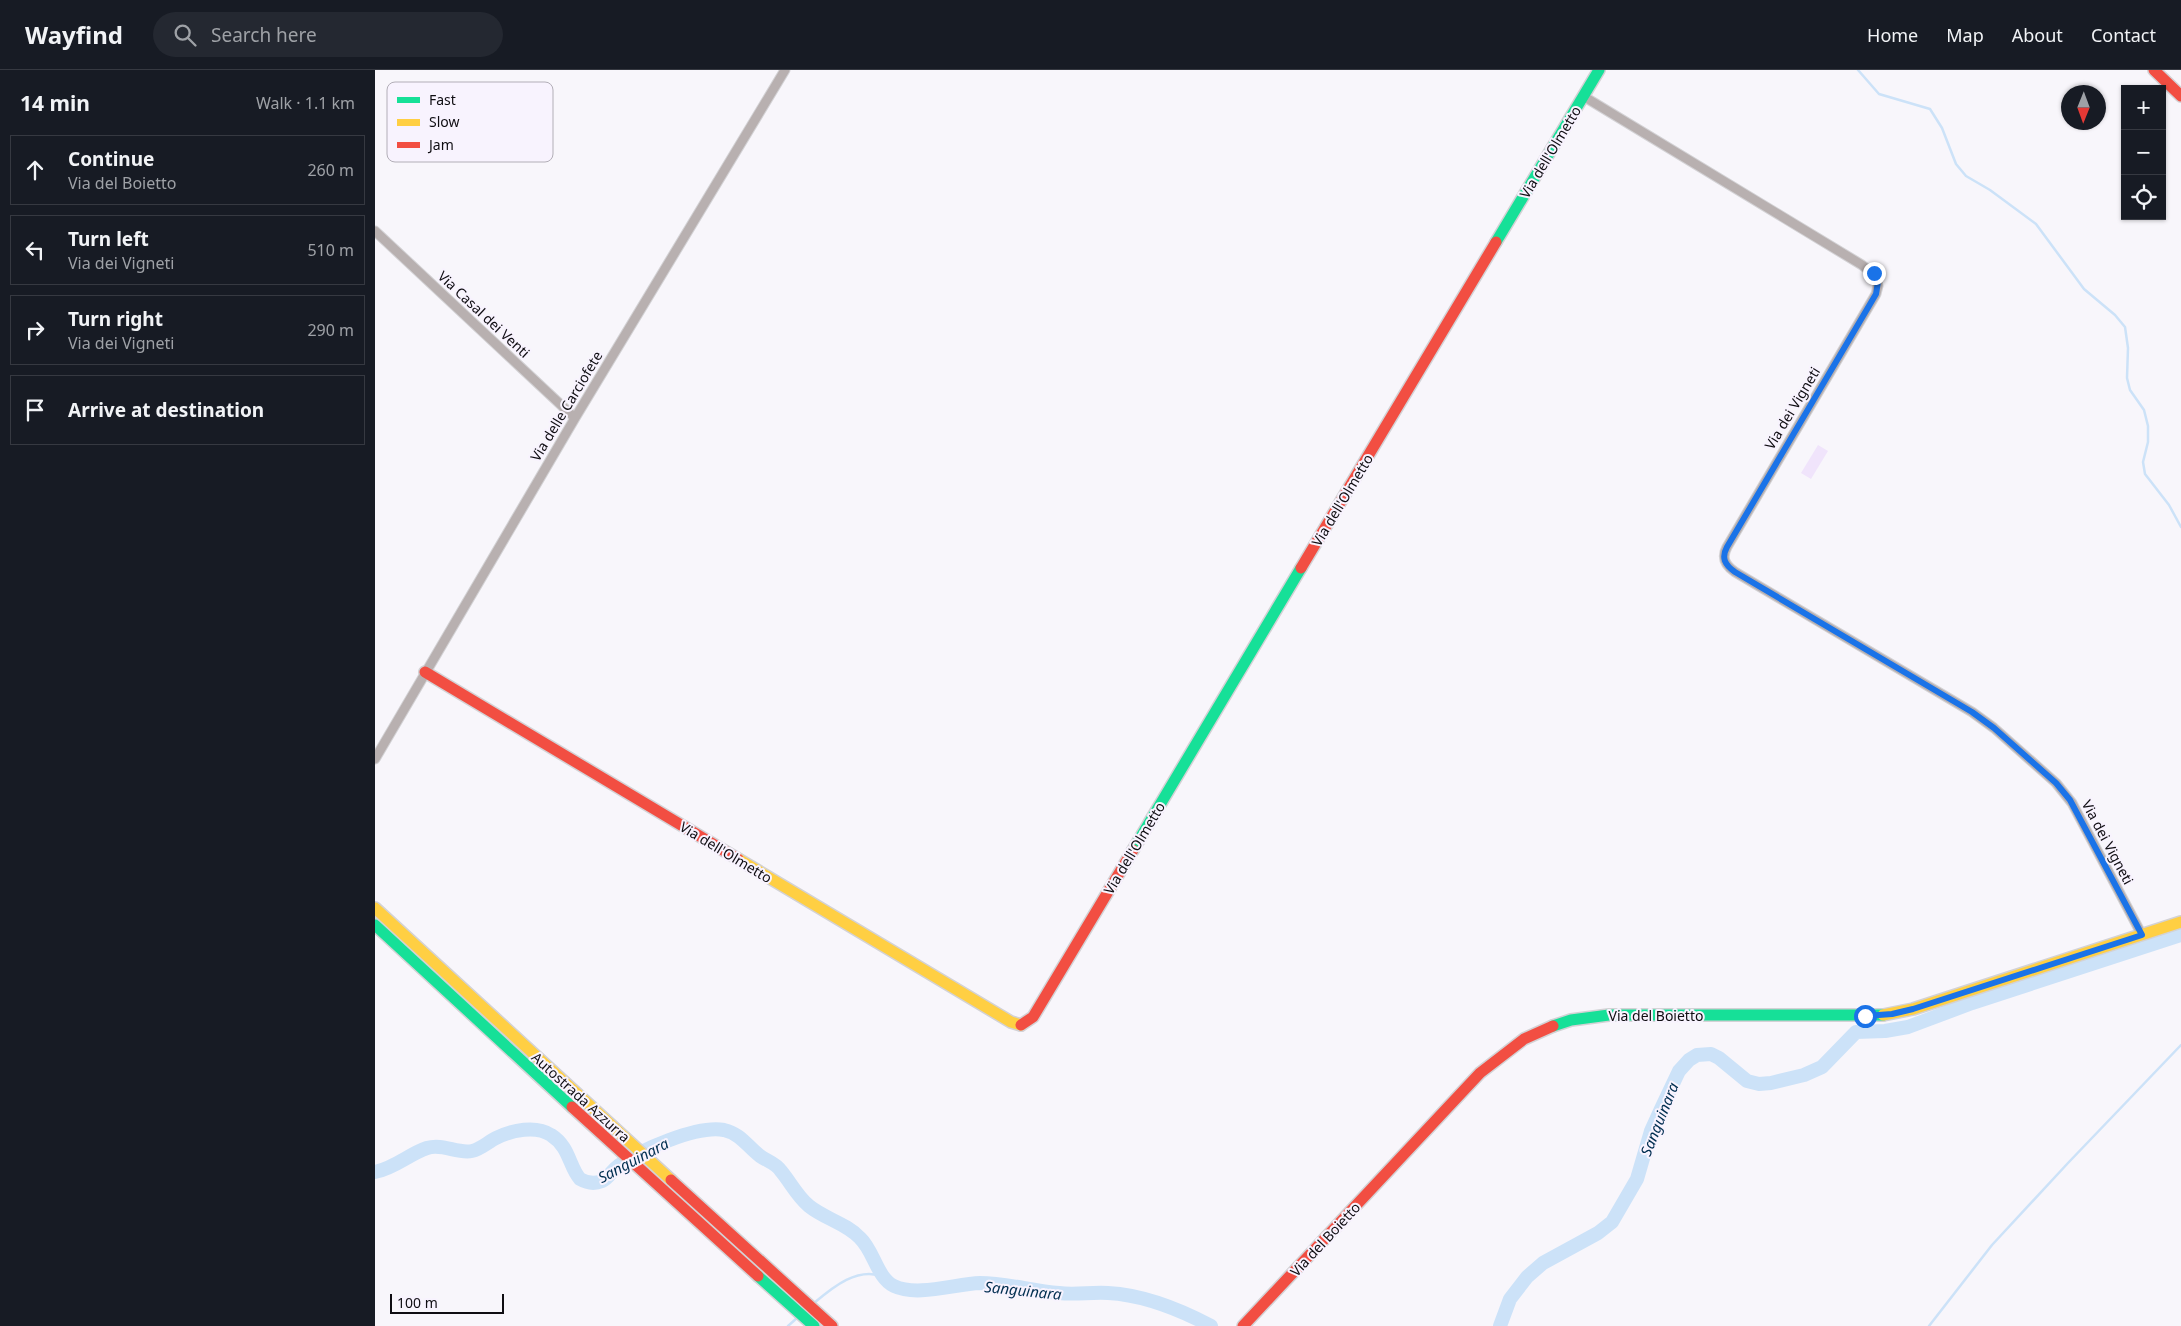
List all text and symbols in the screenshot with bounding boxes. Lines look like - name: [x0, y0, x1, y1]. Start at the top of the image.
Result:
- search box: [153, 12, 503, 57]
- text: Wayfind: [25, 18, 123, 51]
- icon: search: [171, 21, 199, 49]
- text: Search here: [211, 22, 317, 48]
- text: Home: [1867, 23, 1918, 47]
- text: Map: [1946, 23, 1984, 47]
- text: About: [2012, 23, 2063, 47]
- text: Contact: [2091, 23, 2156, 47]
- legend: [387, 82, 553, 162]
- north arrow: [2061, 85, 2106, 130]
- map controls: [2121, 85, 2166, 220]
- button: +: [2121, 85, 2166, 130]
- text: 14 min: [20, 89, 90, 117]
- text: Fast: [429, 90, 456, 109]
- text: Walk · 1.1 km: [256, 92, 355, 114]
- street label: Via dell'Olmetto: [1515, 102, 1585, 202]
- text: Slow: [429, 112, 460, 131]
- button: −: [2121, 130, 2166, 175]
- text: Jam: [427, 135, 454, 154]
- text: Continue: [68, 146, 154, 172]
- icon: ahead: [21, 156, 49, 184]
- text: 260 m: [307, 159, 354, 181]
- text: Via del Boietto: [68, 172, 176, 194]
- button: locate: [2121, 175, 2166, 220]
- text: Turn left: [68, 226, 149, 252]
- icon: left: [21, 236, 49, 264]
- text: 510 m: [307, 239, 354, 261]
- text: Via dei Vigneti: [68, 252, 174, 274]
- route end: [1863, 262, 1886, 285]
- street label: Via Casal dei Venti: [434, 266, 534, 362]
- text: Turn right: [68, 306, 163, 332]
- icon: right: [21, 316, 49, 344]
- text: 290 m: [307, 319, 354, 341]
- text: Via dei Vigneti: [68, 332, 174, 354]
- street label: Via delle Carciofete: [526, 347, 606, 465]
- street label: Via dei Vigneti: [1760, 363, 1824, 453]
- icon: arrive: [21, 396, 49, 424]
- text: Arrive at destination: [68, 397, 264, 423]
- street label: Via dell'Olmetto: [1307, 450, 1377, 550]
- street label: Via dei Vigneti: [2078, 796, 2138, 888]
- street label: Via dell'Olmetto: [1099, 798, 1169, 898]
- street label: Via dell'Olmetto: [676, 817, 776, 887]
- route start: [1854, 1005, 1877, 1028]
- street label: Via del Boietto: [1609, 1006, 1703, 1025]
- street label: Autostrada Azzurra: [528, 1048, 634, 1146]
- water label: Sanguinara: [1635, 1079, 1683, 1159]
- water label: Sanguinara: [594, 1133, 672, 1187]
- street label: Via del Boietto: [1286, 1198, 1364, 1280]
- water label: Sanguinara: [983, 1276, 1063, 1304]
- scale bar: [390, 1291, 504, 1314]
- text: 100 m: [397, 1293, 438, 1312]

